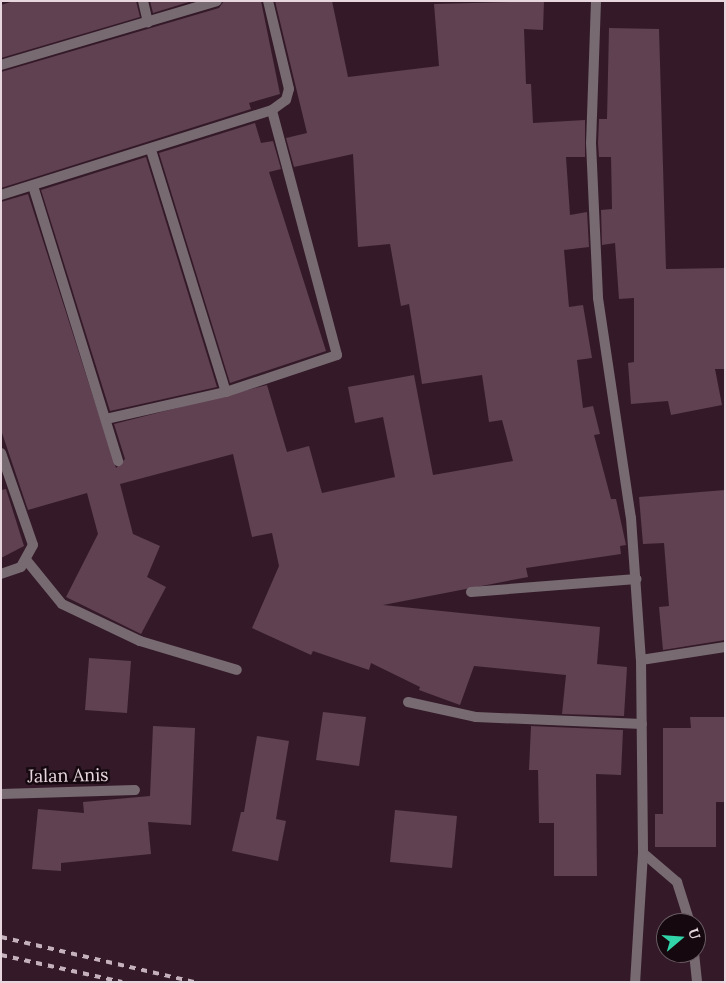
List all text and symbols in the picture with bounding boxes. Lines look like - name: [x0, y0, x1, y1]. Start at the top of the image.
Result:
- street label: Jalan Anis: [27, 764, 109, 788]
- north arrow: [656, 913, 706, 963]
- text: U: [684, 926, 705, 942]

